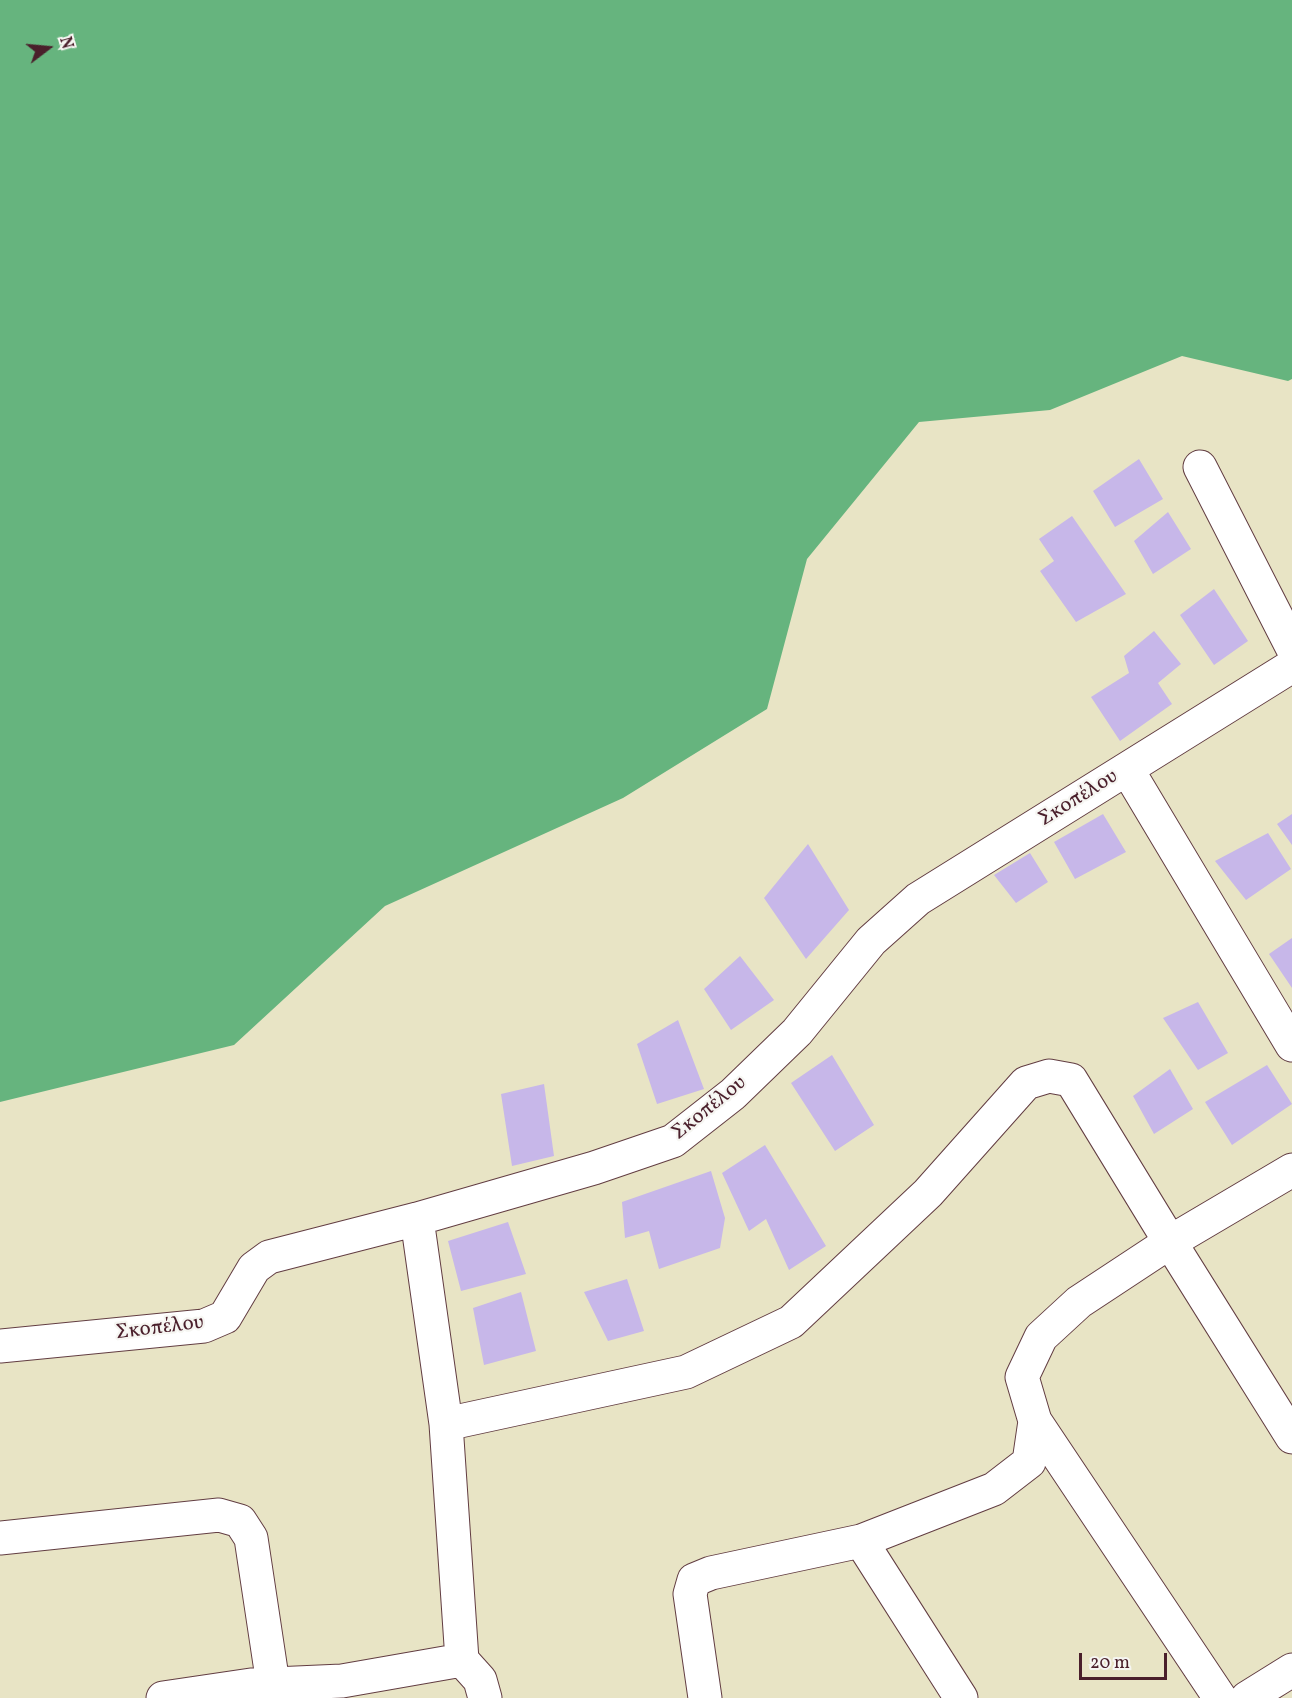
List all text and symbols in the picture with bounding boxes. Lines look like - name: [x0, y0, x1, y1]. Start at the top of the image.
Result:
- north arrow: [18, 18, 78, 78]
- text: N: [53, 34, 77, 52]
- street label: Σκοπέλου: [1035, 765, 1123, 833]
- street label: Σκοπέλου: [668, 1071, 752, 1147]
- street label: Σκοπέλου: [115, 1311, 205, 1347]
- scale bar: [1082, 1641, 1170, 1679]
- text: 20 m: [1090, 1651, 1130, 1676]

